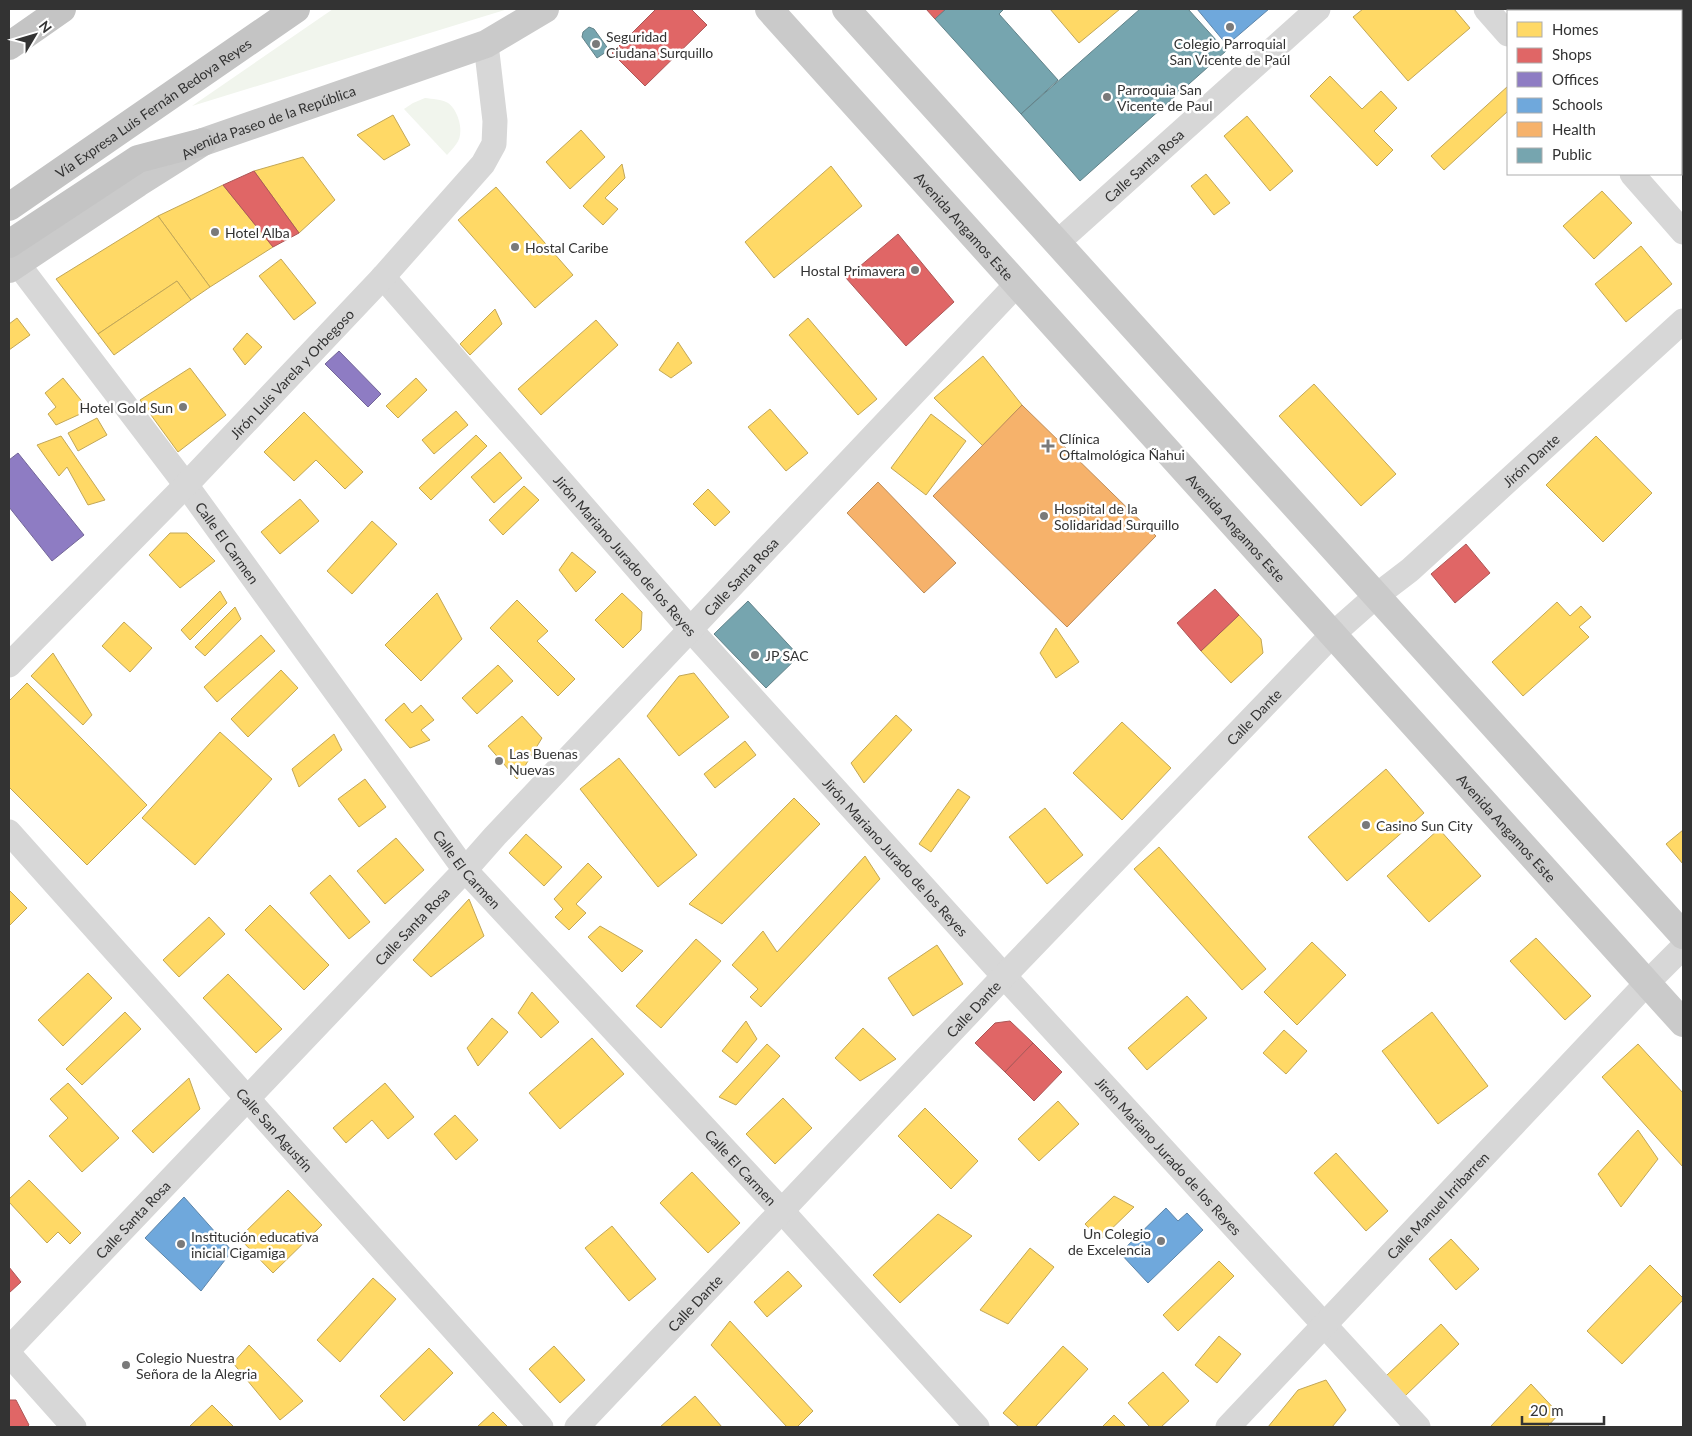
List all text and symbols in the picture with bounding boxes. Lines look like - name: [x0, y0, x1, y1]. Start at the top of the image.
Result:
- north arrow: [10, 10, 60, 60]
- legend: [1507, 10, 1682, 175]
- text: N: [36, 17, 56, 36]
- text: Homes: [1552, 20, 1598, 38]
- marker: Colegio Parroquial San Vicente de Paúl: [1224, 21, 1236, 33]
- place label: Seguridad Ciudana Surquillo: [606, 28, 713, 61]
- street label: Vía Expresa Luis Fernán Bedoya Reyes: [52, 34, 254, 181]
- place label: Colegio Parroquial San Vicente de Paúl: [1170, 35, 1290, 68]
- marker: Seguridad Ciudana Surquillo: [590, 38, 602, 50]
- text: Shops: [1552, 45, 1592, 63]
- text: Offices: [1552, 70, 1599, 88]
- street label: Avenida Paseo de la República: [178, 81, 358, 162]
- place label: Parroquia San Vicente de Paul: [1117, 81, 1213, 114]
- marker: Parroquia San Vicente de Paul: [1101, 91, 1113, 103]
- text: Schools: [1552, 95, 1603, 113]
- text: Health: [1552, 120, 1596, 138]
- street label: Calle Santa Rosa: [1100, 125, 1187, 205]
- text: Public: [1552, 145, 1592, 163]
- street label: Avenida Angamos Este: [911, 168, 1018, 283]
- place label: Hotel Alba: [225, 224, 290, 241]
- marker: Hotel Alba: [209, 226, 221, 238]
- place label: Hostal Caribe: [525, 239, 608, 256]
- marker: Hostal Caribe: [509, 241, 521, 253]
- place label: Hostal Primavera: [800, 262, 905, 279]
- marker: Hostal Primavera: [909, 264, 921, 276]
- street label: Jirón Luis Varela y Orbegoso: [226, 305, 357, 442]
- place label: Hotel Gold Sun: [80, 399, 173, 416]
- marker: Hotel Gold Sun: [177, 401, 189, 413]
- place label: Clínica Oftalmológica Ñahui: [1059, 430, 1185, 463]
- street label: Jirón Dante: [1499, 430, 1562, 490]
- marker: Clínica Oftalmológica Ñahui: [1041, 439, 1055, 453]
- street label: Avenida Angamos Este: [1183, 470, 1289, 585]
- street label: Jirón Mariano Jurado de los Reyes: [551, 471, 700, 639]
- street label: Calle El Carmen: [192, 498, 263, 587]
- place label: Hospital de la Solidaridad Surquillo: [1054, 500, 1179, 533]
- marker: Hospital de la Solidaridad Surquillo: [1038, 510, 1050, 522]
- street label: Calle Santa Rosa: [700, 534, 781, 619]
- place label: JP SAC: [765, 647, 809, 664]
- marker: JP SAC: [749, 649, 761, 661]
- street label: Calle Dante: [1223, 685, 1284, 748]
- place label: Las Buenas Nuevas: [509, 745, 578, 778]
- marker: Las Buenas Nuevas: [493, 755, 505, 767]
- street label: Avenida Angamos Este: [1454, 770, 1560, 885]
- street label: Jirón Mariano Jurado de los Reyes: [820, 774, 972, 939]
- place label: Casino Sun City: [1376, 817, 1473, 834]
- marker: Casino Sun City: [1360, 819, 1372, 831]
- street label: Calle El Carmen: [430, 826, 505, 912]
- street label: Calle Santa Rosa: [371, 884, 453, 968]
- street label: Calle Dante: [942, 977, 1004, 1041]
- street label: Jirón Mariano Jurado de los Reyes: [1092, 1073, 1246, 1238]
- street label: Calle San Agustín: [233, 1084, 317, 1175]
- street label: Calle El Carmen: [702, 1126, 780, 1208]
- street label: Calle Manuel Irribarren: [1383, 1148, 1492, 1262]
- street label: Calle Santa Rosa: [91, 1177, 173, 1262]
- place label: Un Colegio de Excelencia: [1068, 1225, 1151, 1258]
- place label: Institución educativa inicial Cigamiga: [191, 1228, 319, 1261]
- marker: Un Colegio de Excelencia: [1155, 1235, 1167, 1247]
- marker: Institución educativa inicial Cigamiga: [175, 1238, 187, 1250]
- street label: Calle Dante: [664, 1271, 725, 1335]
- place label: Colegio Nuestra Señora de la Alegria: [136, 1349, 257, 1382]
- marker: Colegio Nuestra Señora de la Alegria: [120, 1359, 132, 1371]
- scale bar: [1522, 1394, 1604, 1426]
- text: 20 m: [1530, 1401, 1564, 1419]

